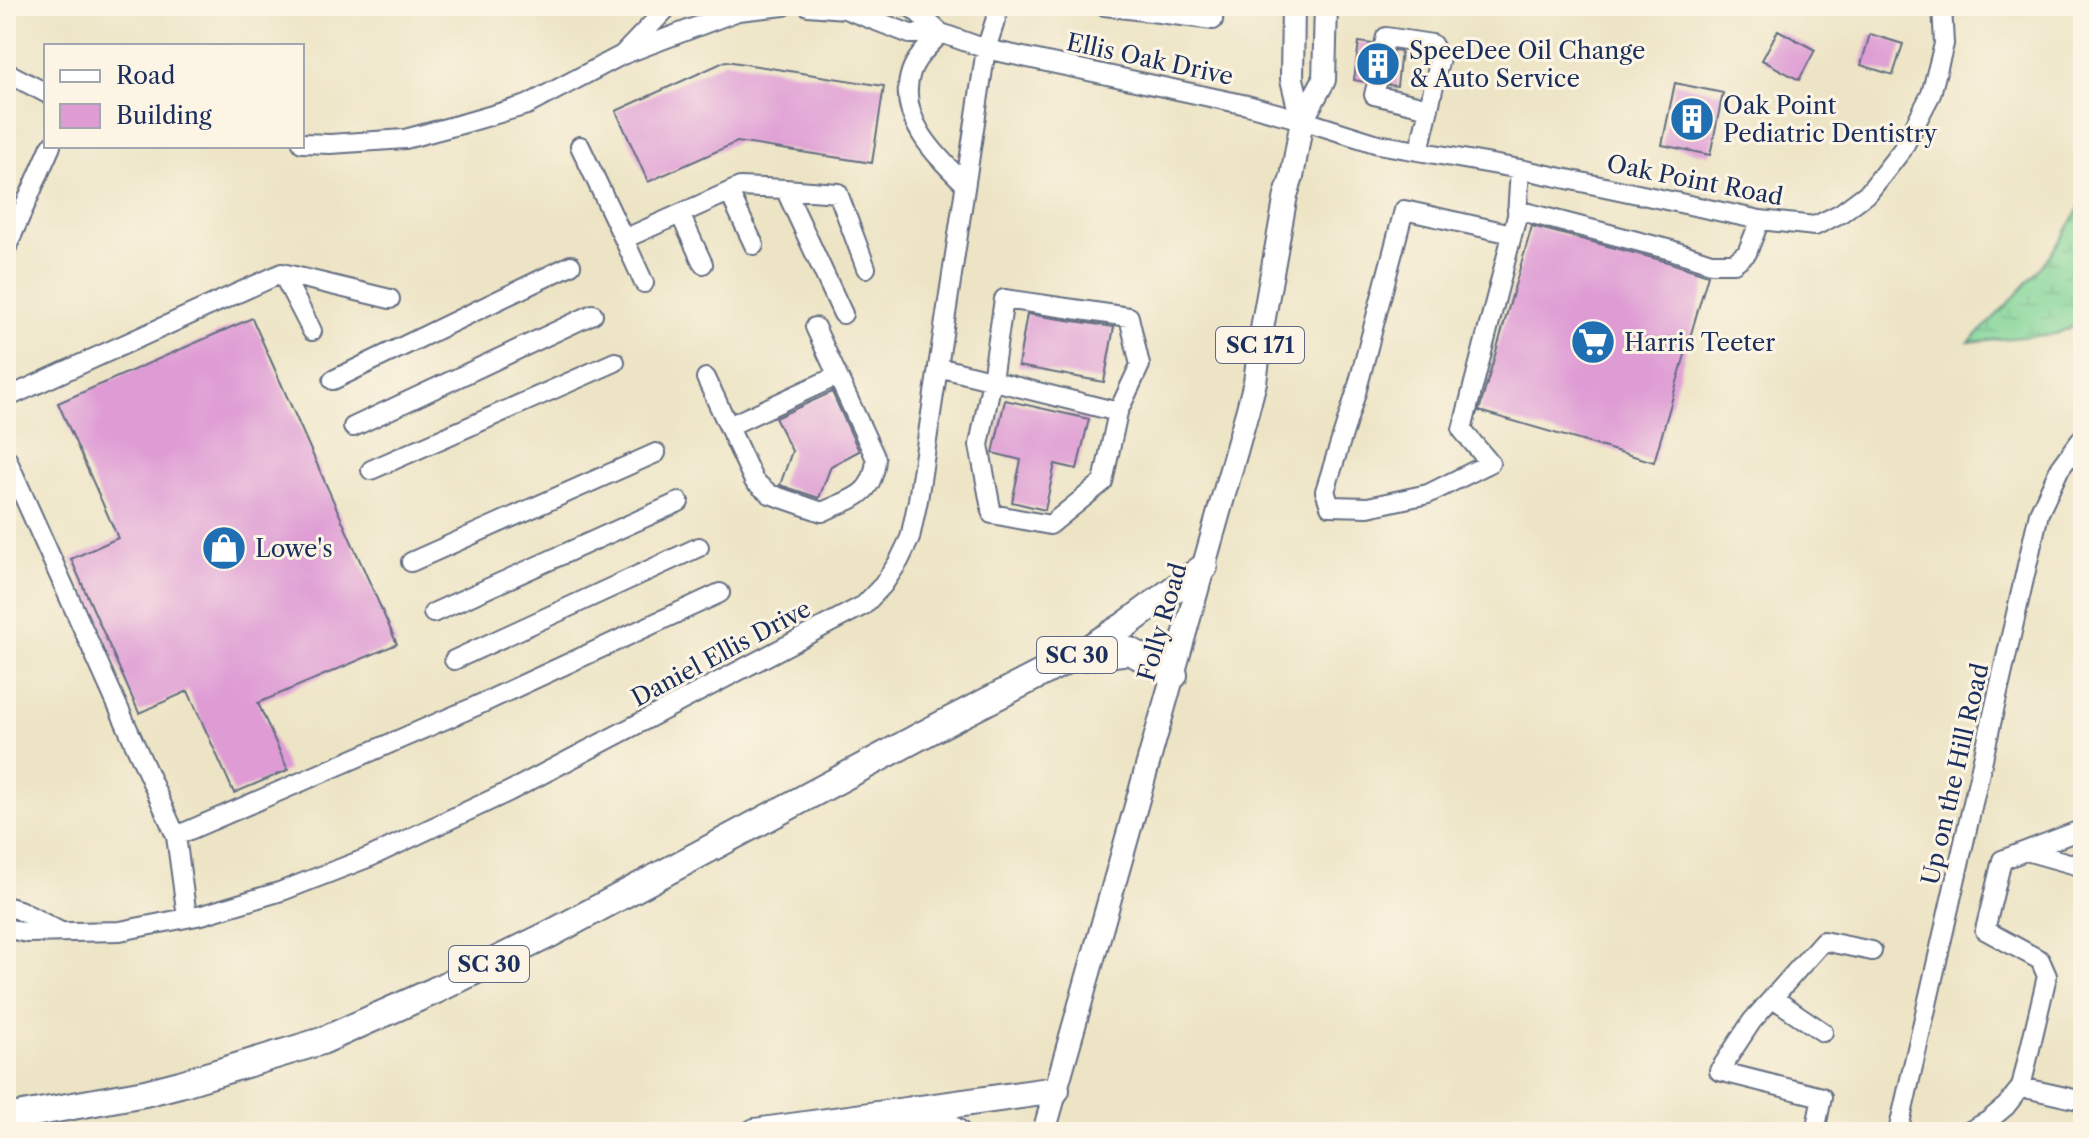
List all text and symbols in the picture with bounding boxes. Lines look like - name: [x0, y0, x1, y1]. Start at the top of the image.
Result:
- street label: Ellis Oak Drive: [1064, 27, 1236, 91]
- place label: SpeeDee Oil Change & Auto Service: [1409, 36, 1645, 93]
- building icon: SpeeDee Oil Change & Auto Service: [1354, 40, 1402, 88]
- legend: [44, 44, 304, 148]
- text: Road: [116, 61, 176, 90]
- place label: Oak Point Pediatric Dentistry: [1723, 91, 1938, 148]
- building icon: Oak Point Pediatric Dentistry: [1668, 95, 1716, 143]
- text: Building: [116, 101, 212, 130]
- street label: Oak Point Road: [1604, 149, 1786, 211]
- supermarket icon: Harris Teeter: [1569, 318, 1617, 366]
- road number: SC 171: [1216, 327, 1304, 363]
- place label: Harris Teeter: [1624, 328, 1775, 357]
- shop icon: Lowe's: [200, 524, 248, 572]
- place label: Lowe's: [255, 534, 333, 563]
- street label: Folly Road: [1131, 559, 1193, 684]
- street label: Daniel Ellis Drive: [626, 594, 816, 712]
- road number: SC 30: [1037, 637, 1117, 673]
- street label: Up on the Hill Road: [1915, 660, 1995, 888]
- road number: SC 30: [449, 946, 529, 982]

